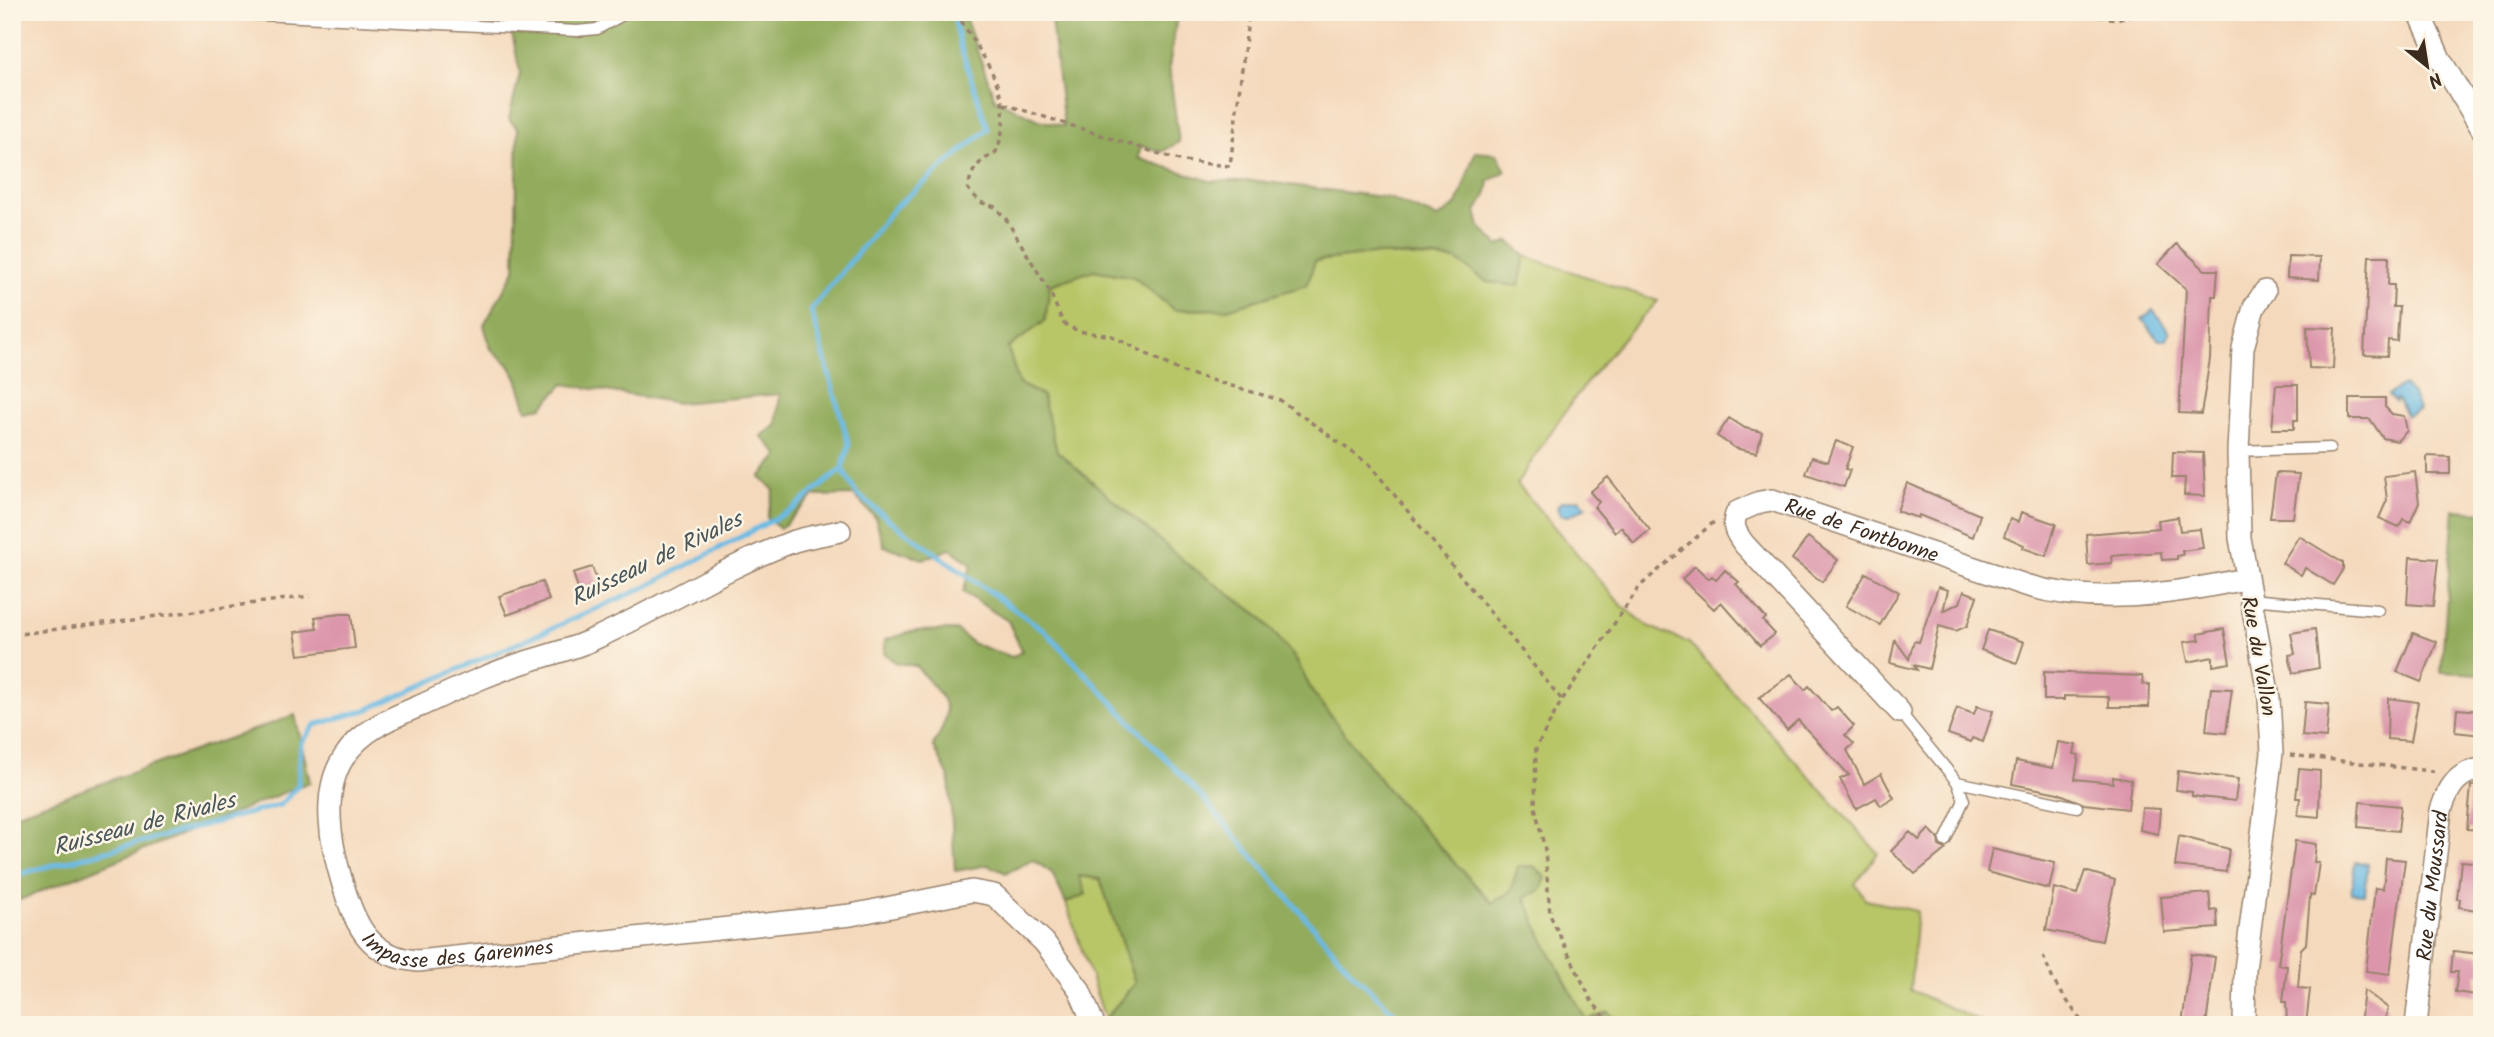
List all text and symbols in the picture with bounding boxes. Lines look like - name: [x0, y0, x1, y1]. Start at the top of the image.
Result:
- north arrow: [2392, 32, 2462, 102]
- text: N: [2422, 63, 2447, 95]
- street label: Rue de Fontbonne: [1780, 490, 1943, 573]
- water label: Ruisseau de Rivales: [565, 502, 751, 617]
- street label: Rue du Vallon: [2231, 594, 2284, 719]
- water label: Ruisseau de Rivales: [49, 783, 242, 867]
- street label: Rue du Moussard: [2409, 809, 2459, 963]
- street label: Impasse des Garennes: [352, 925, 555, 979]

